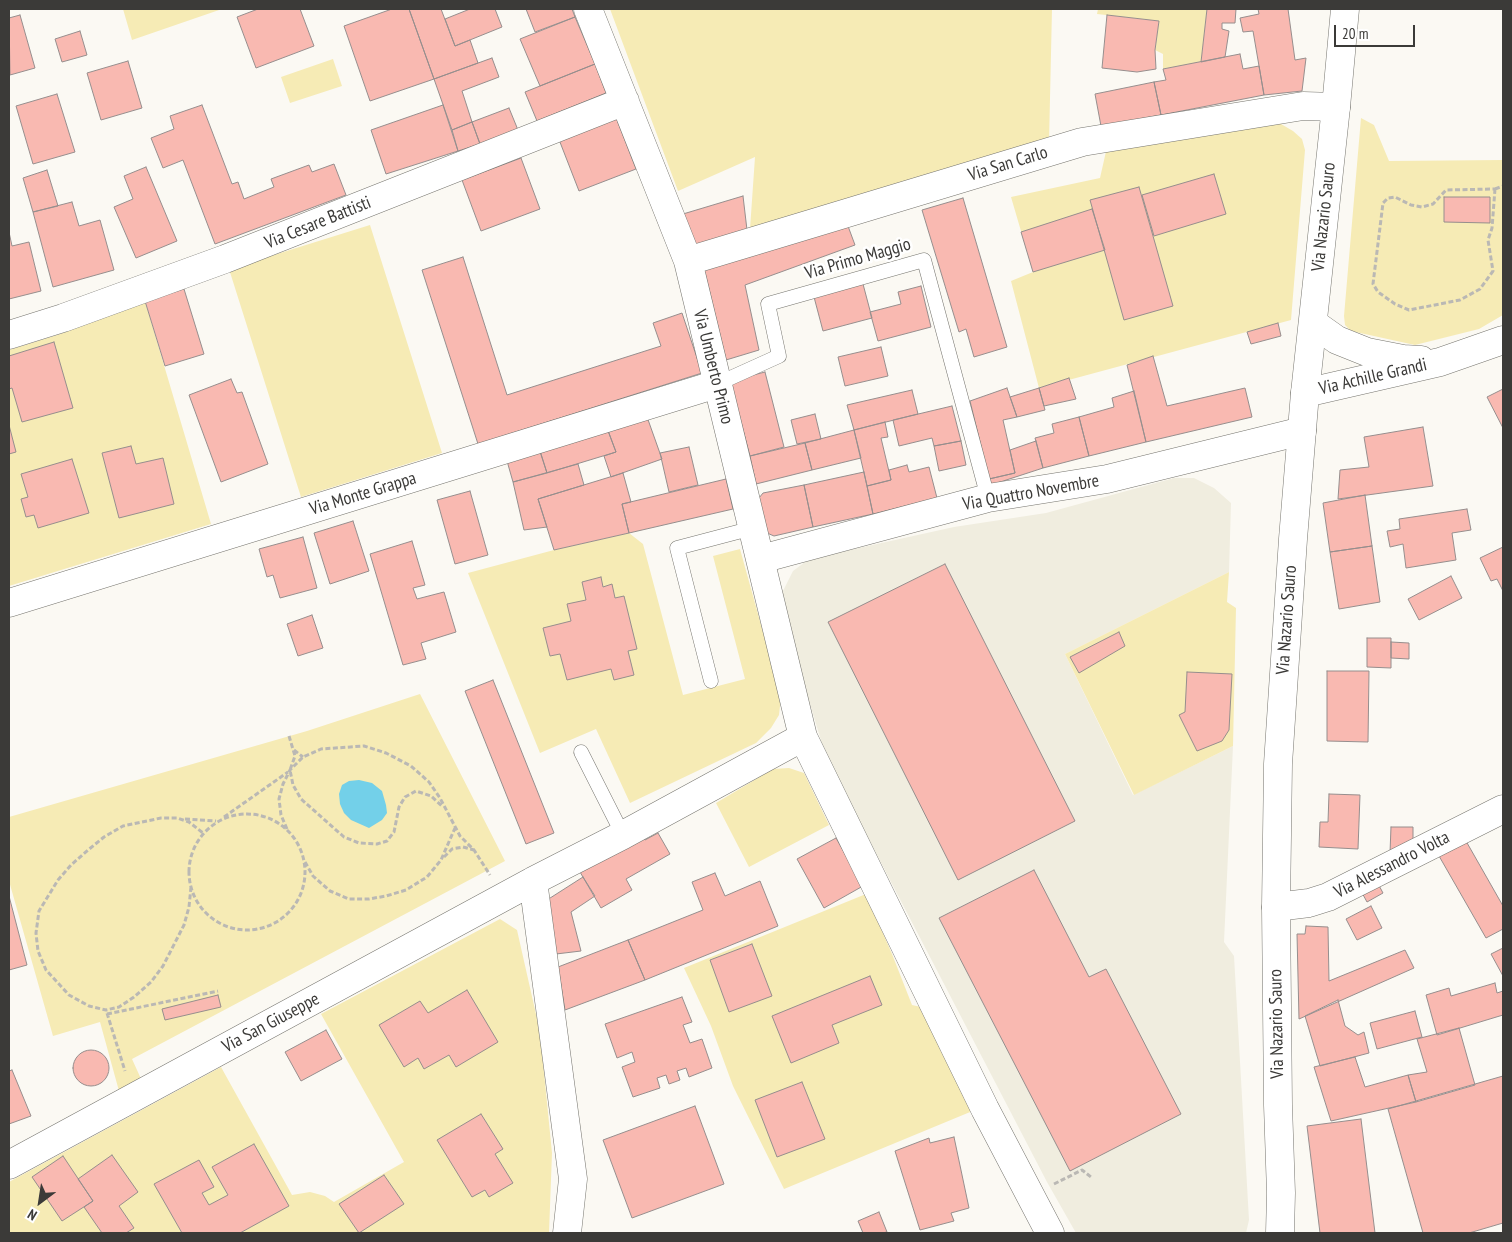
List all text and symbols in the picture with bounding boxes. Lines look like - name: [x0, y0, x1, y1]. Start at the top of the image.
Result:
- scale bar: [1337, 15, 1418, 47]
- text: 20 m: [1342, 24, 1368, 43]
- street label: Via San Carlo: [966, 142, 1050, 186]
- street label: Via Nazario Sauro: [1308, 161, 1340, 273]
- street label: Via Cesare Battisti: [262, 192, 374, 254]
- street label: Via Primo Maggio: [803, 234, 913, 284]
- street label: Via Umberto Primo: [688, 307, 738, 427]
- street label: Via Achille Grandi: [1317, 354, 1429, 400]
- street label: Via Monte Grappa: [307, 468, 419, 520]
- street label: Via Quattro Novembre: [961, 470, 1101, 516]
- street label: Via Nazario Sauro: [1272, 565, 1302, 675]
- street label: Via Alessandro Volta: [1331, 827, 1453, 903]
- street label: Via Nazario Sauro: [1265, 969, 1289, 1079]
- street label: Via San Giuseppe: [219, 988, 323, 1058]
- north arrow: [15, 1177, 65, 1227]
- text: N: [24, 1205, 40, 1225]

